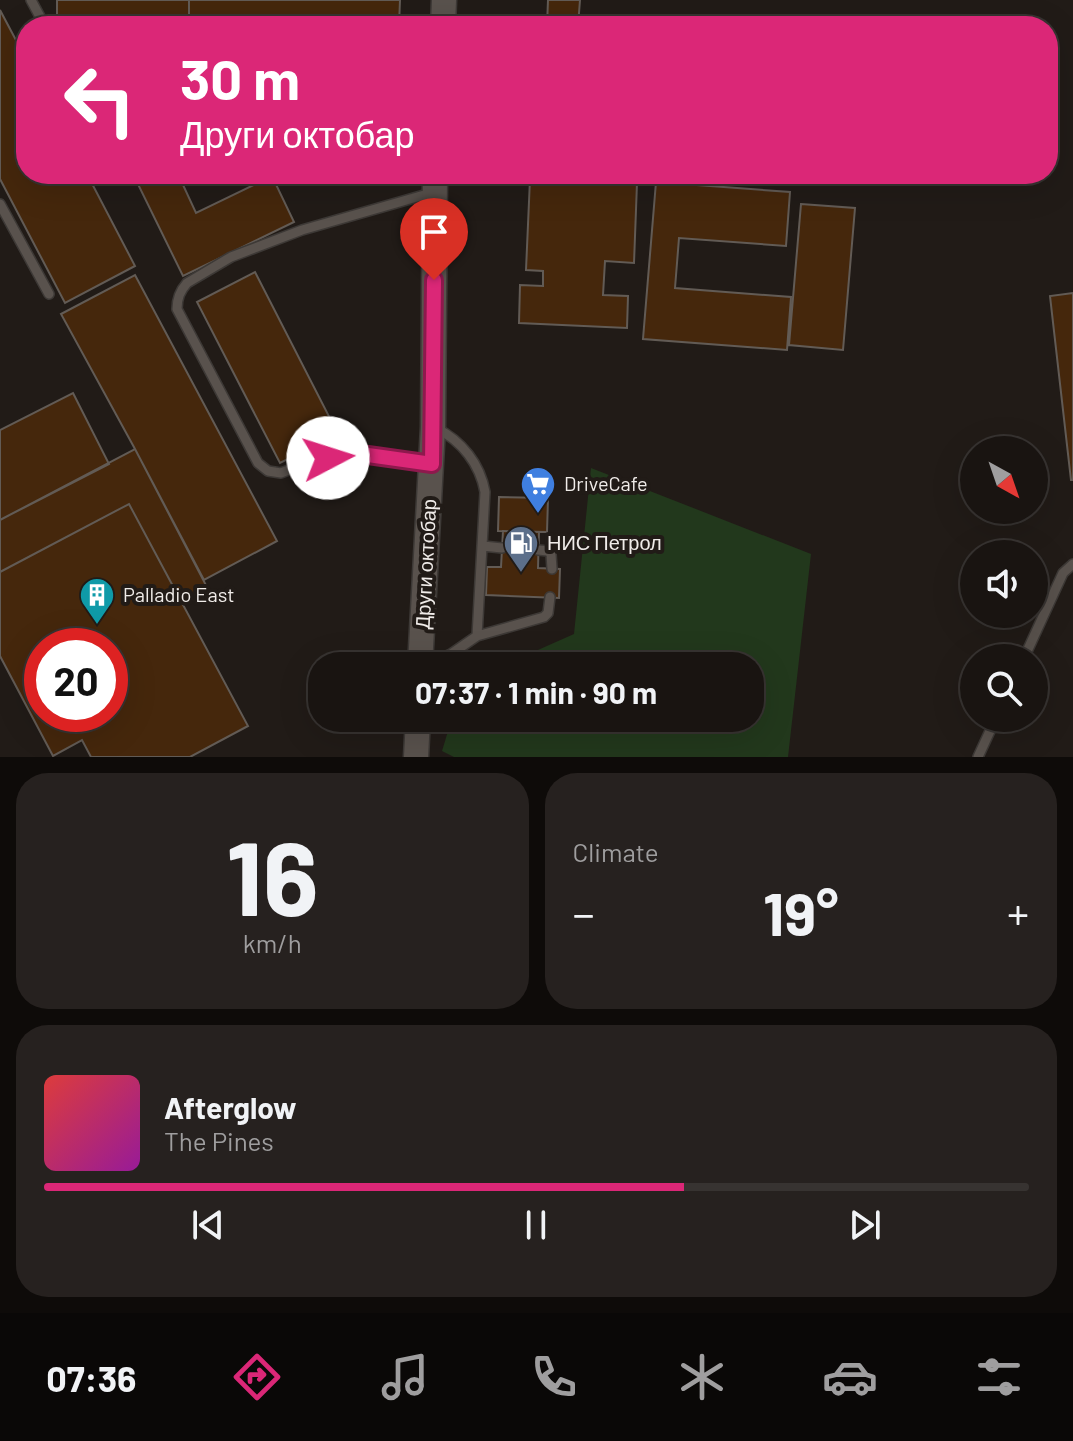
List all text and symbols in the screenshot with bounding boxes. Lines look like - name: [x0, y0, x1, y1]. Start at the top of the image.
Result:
- text: 30 m: [180, 44, 300, 111]
- icon: left: [48, 48, 152, 152]
- text: Други октобар: [180, 112, 415, 155]
- pin: [400, 198, 468, 280]
- icon: arrive: [412, 210, 456, 254]
- position arrow: [286, 416, 370, 500]
- north arrow: [960, 436, 1048, 524]
- map controls: [960, 436, 1048, 732]
- supermarket icon: DriveCafe: [519, 465, 557, 515]
- place label: DriveCafe: [564, 471, 648, 495]
- street label: Други октобар: [410, 498, 440, 630]
- fuel station icon: НИС Петрол: [502, 524, 540, 574]
- place label: НИС Петрол: [547, 530, 662, 554]
- button: sound: [960, 540, 1048, 628]
- building icon: Palladio East: [78, 576, 116, 626]
- place label: Palladio East: [123, 582, 235, 606]
- speed limit sign: 20: [24, 628, 128, 732]
- button: search: [960, 644, 1048, 732]
- text: 07:37 · 1 min · 90 m: [415, 674, 657, 710]
- text: 16: [226, 812, 319, 937]
- text: Climate: [573, 836, 659, 867]
- text: 19°: [763, 876, 839, 948]
- text: −: [573, 886, 595, 939]
- text: +: [1007, 886, 1029, 939]
- text: km/h: [243, 927, 302, 958]
- text: Afterglow: [164, 1089, 297, 1125]
- text: The Pines: [164, 1125, 274, 1156]
- icon: previous: [186, 1203, 230, 1247]
- icon: pause: [514, 1203, 558, 1247]
- icon: next: [843, 1203, 887, 1247]
- icon: directions: [229, 1349, 285, 1405]
- icon: music: [377, 1349, 433, 1405]
- icon: phone: [526, 1349, 582, 1405]
- icon: climate: [674, 1349, 730, 1405]
- icon: car: [822, 1349, 878, 1405]
- icon: filters: [971, 1349, 1027, 1405]
- text: 07:36: [46, 1356, 136, 1399]

